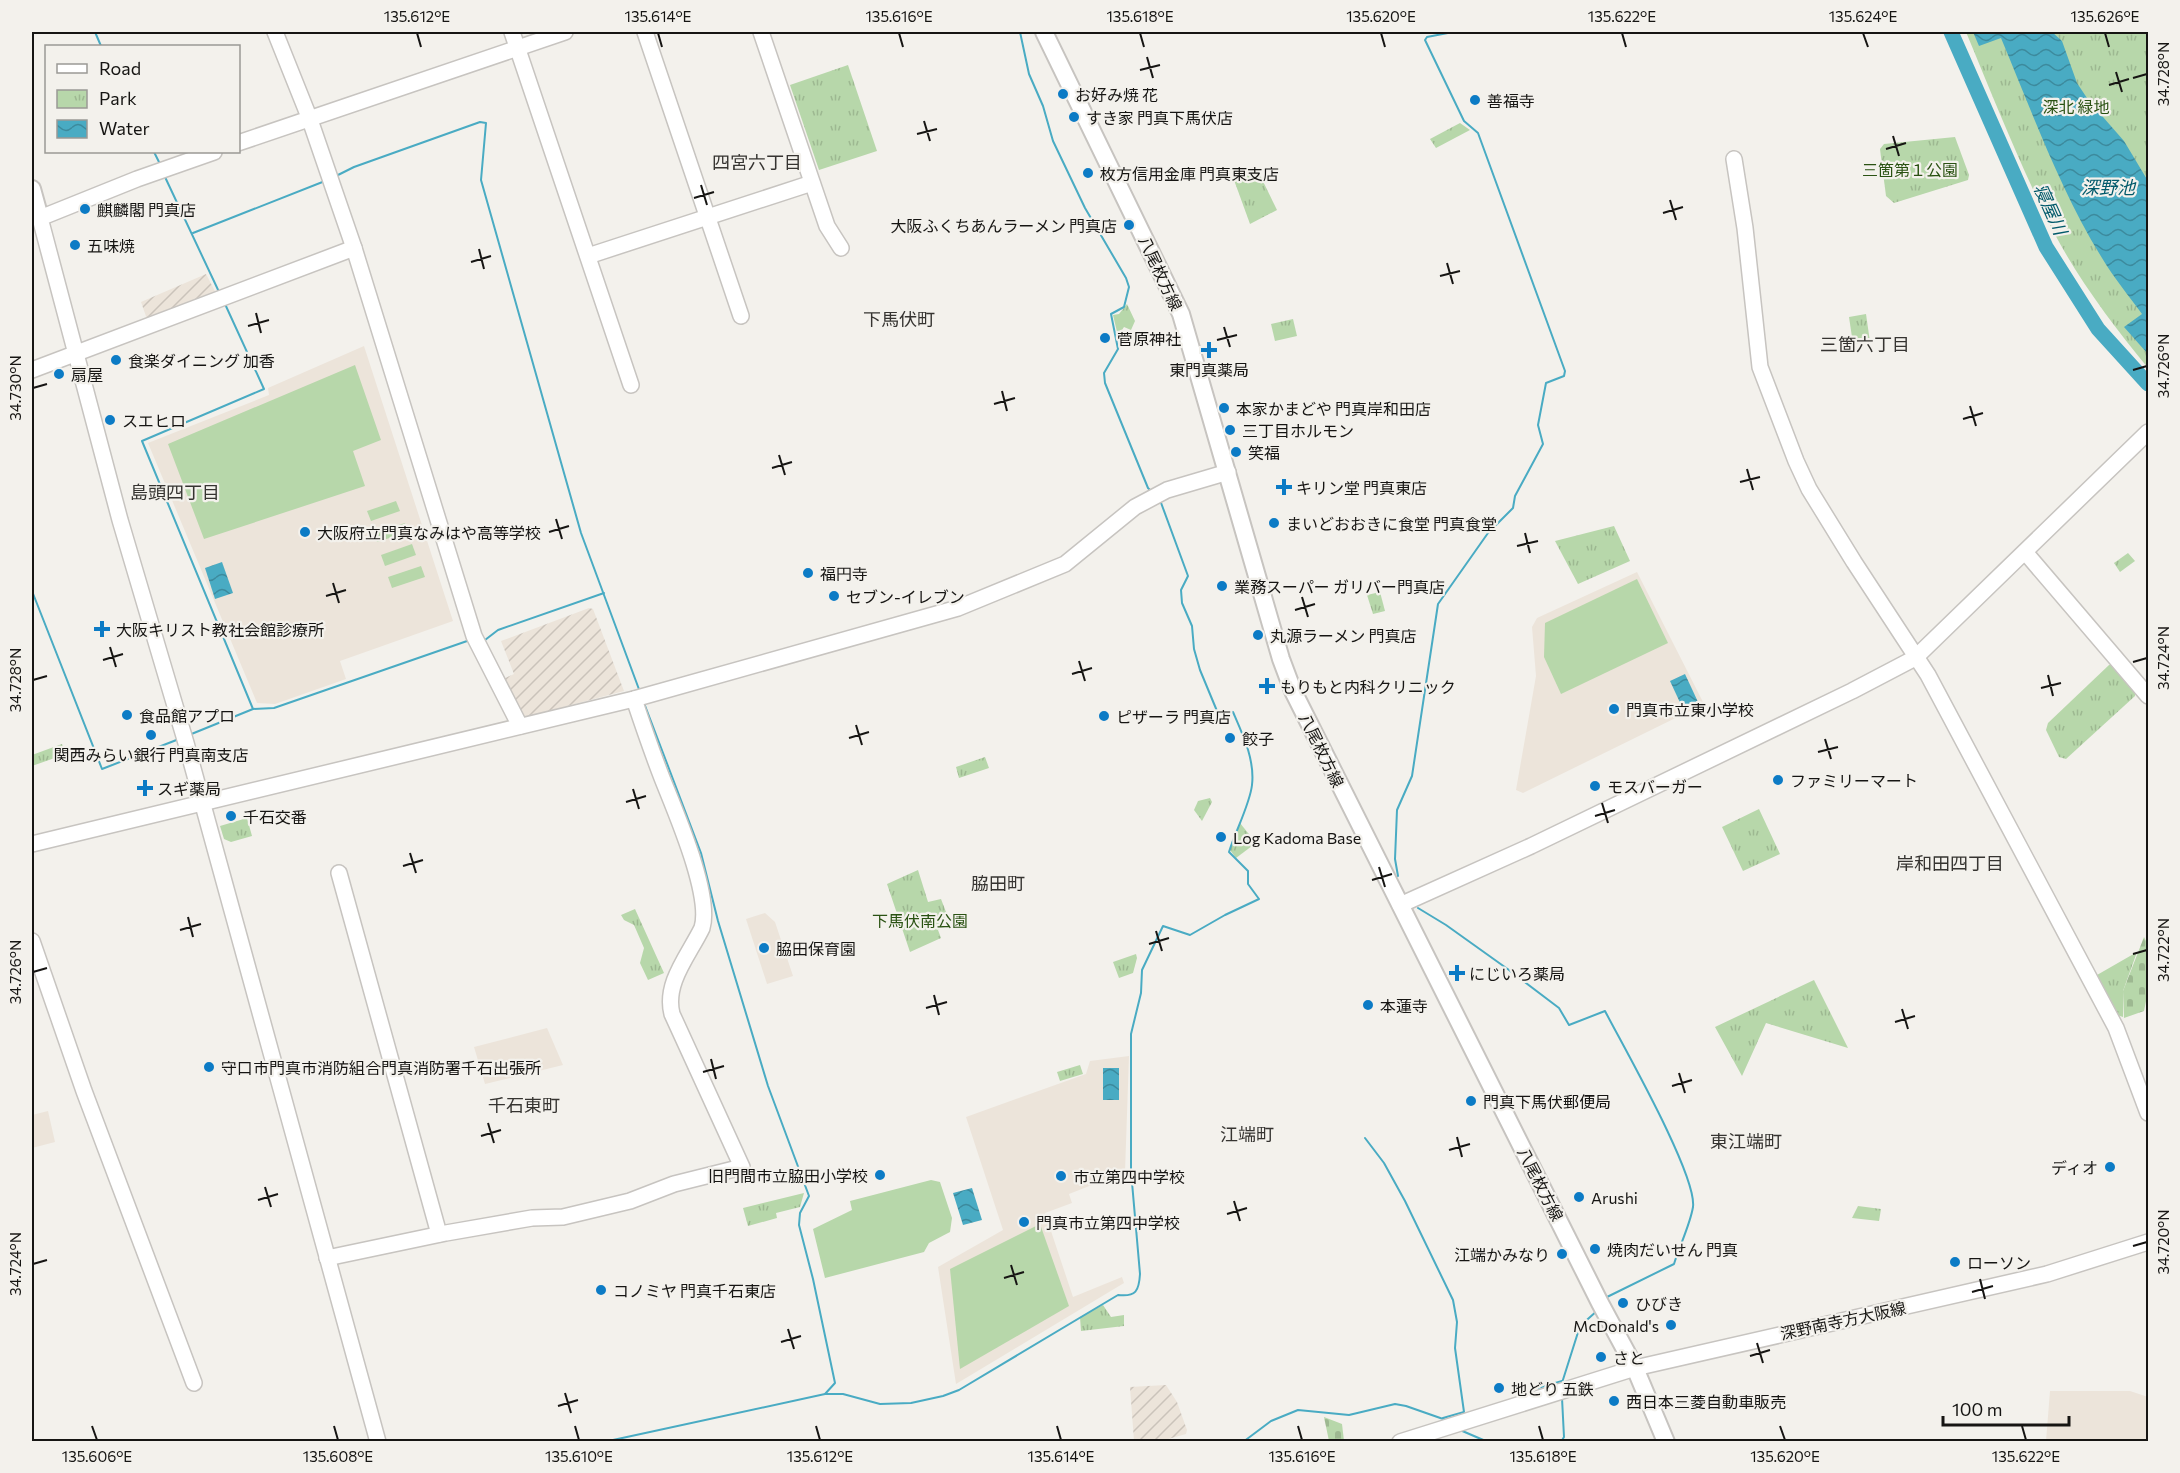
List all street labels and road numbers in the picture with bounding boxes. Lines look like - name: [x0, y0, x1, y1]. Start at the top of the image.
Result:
- street label: 八尾枚方線: [1135, 233, 1187, 313]
- street label: 八尾枚方線: [1296, 710, 1348, 790]
- street label: 八尾枚方線: [1514, 1144, 1568, 1224]
- street label: 深野南寺方大阪線: [1778, 1297, 1908, 1343]

